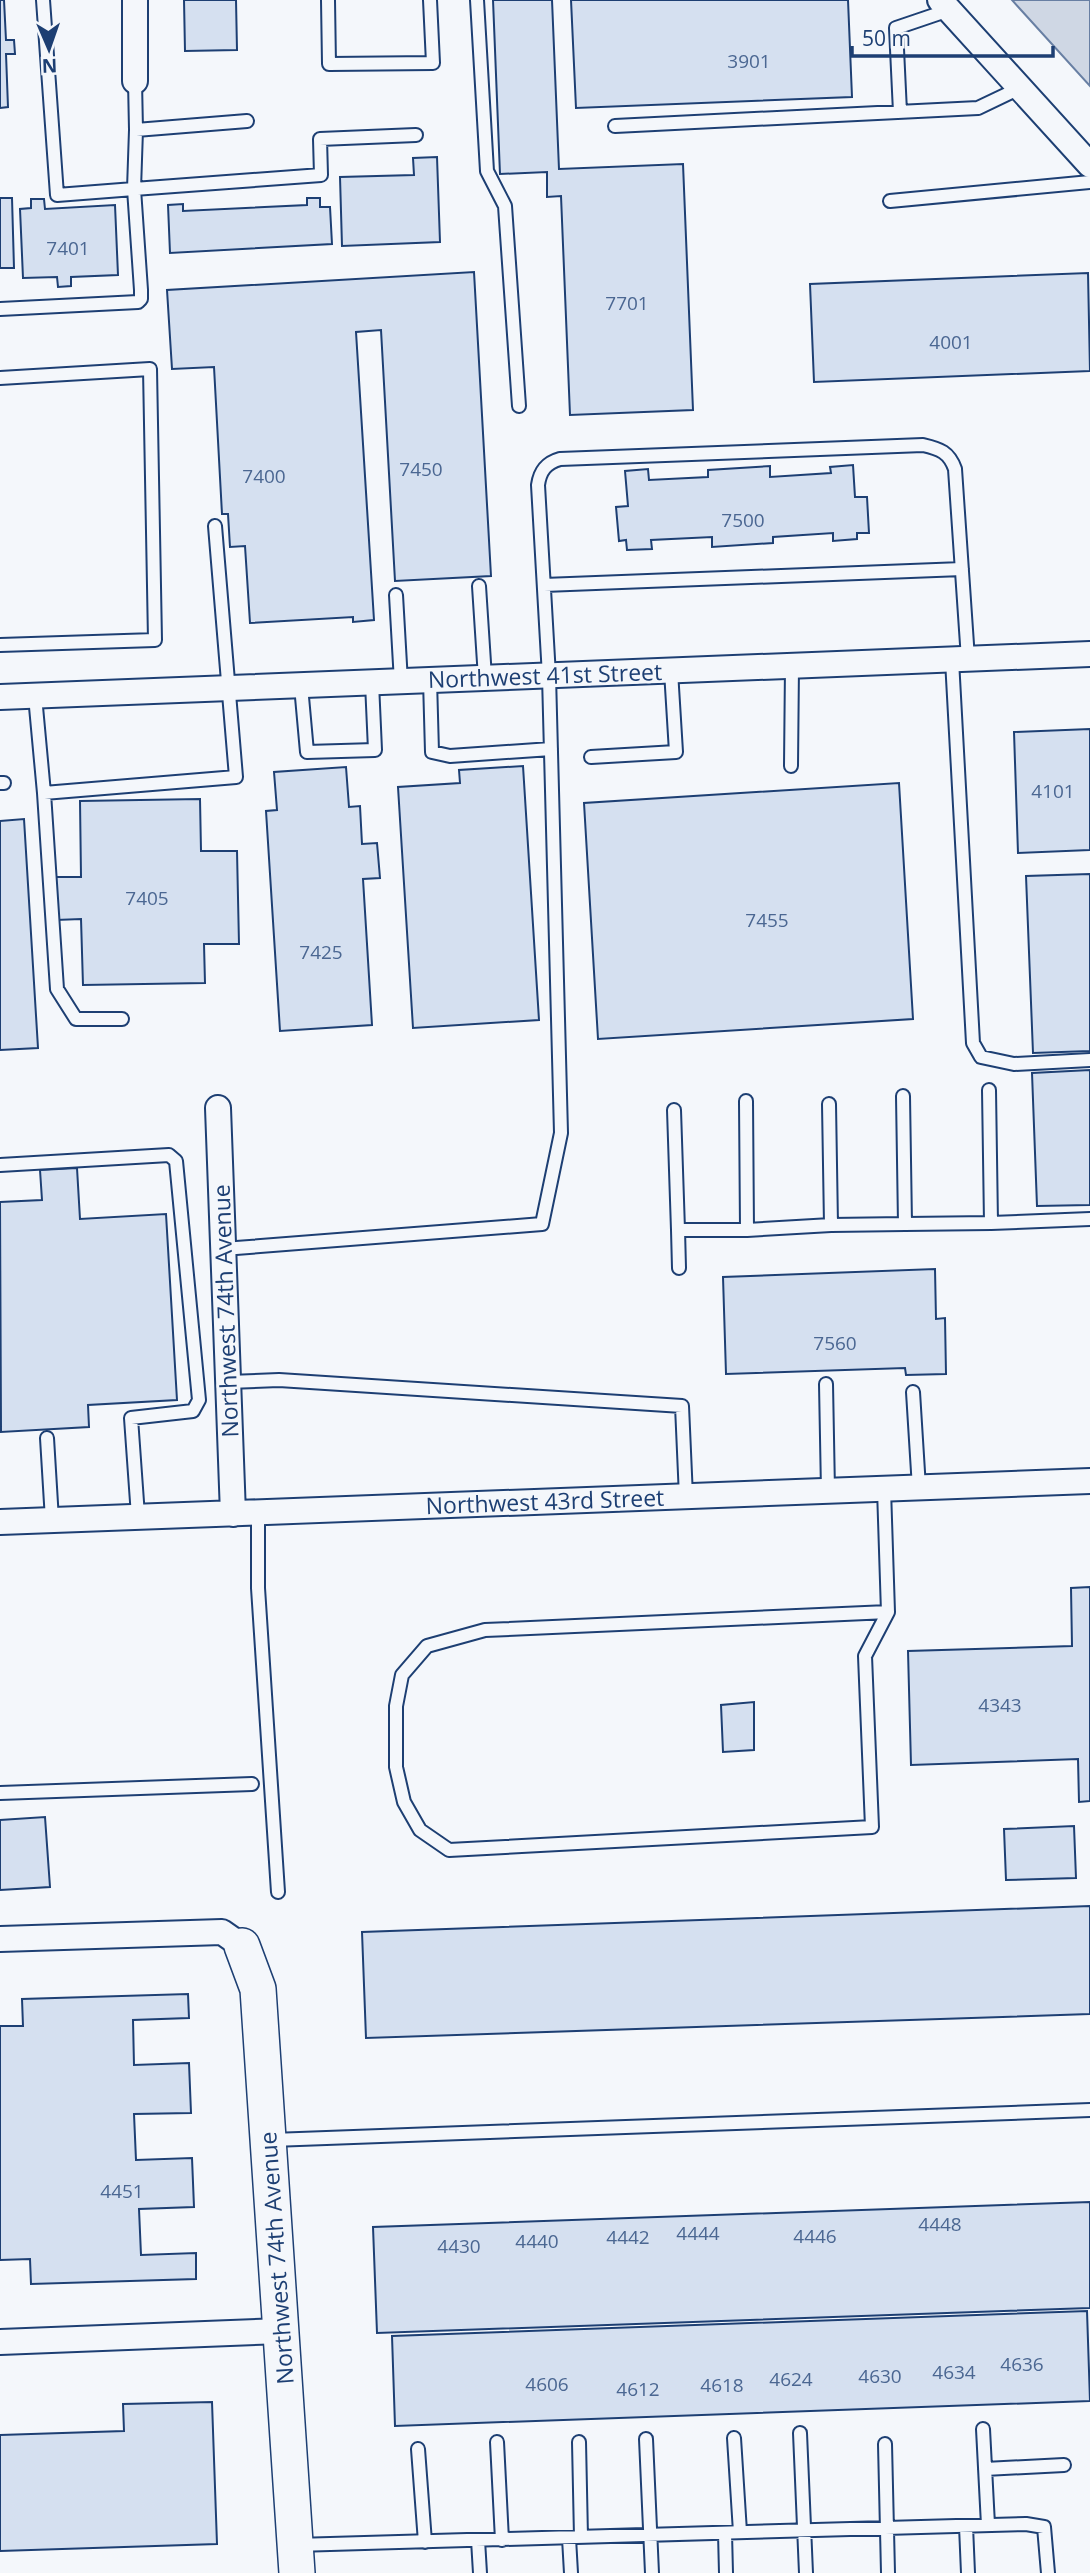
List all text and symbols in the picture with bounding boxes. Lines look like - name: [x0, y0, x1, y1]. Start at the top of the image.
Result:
- north arrow: [14, 14, 84, 84]
- scale bar: [852, 14, 1053, 58]
- text: 50 m: [862, 24, 911, 52]
- house number: 3901: [727, 48, 771, 74]
- text: N: [41, 53, 58, 79]
- house number: 7401: [46, 235, 90, 261]
- house number: 7701: [605, 290, 649, 316]
- house number: 4001: [929, 329, 973, 355]
- house number: 7450: [399, 456, 443, 482]
- house number: 7400: [242, 463, 286, 489]
- house number: 7500: [721, 507, 765, 533]
- street label: Northwest 41st Street: [427, 655, 663, 695]
- house number: 4101: [1031, 778, 1075, 804]
- house number: 7405: [125, 885, 169, 911]
- house number: 7455: [745, 907, 789, 933]
- house number: 7425: [299, 939, 343, 965]
- street label: Northwest 74th Avenue: [205, 1184, 245, 1438]
- house number: 7560: [813, 1330, 857, 1356]
- street label: Northwest 43rd Street: [425, 1481, 665, 1521]
- house number: 4343: [978, 1692, 1022, 1718]
- street label: Northwest 74th Avenue: [251, 2131, 301, 2386]
- house number: 4451: [100, 2178, 144, 2204]
- house number: 4448: [918, 2211, 962, 2237]
- house number: 4444: [676, 2220, 720, 2246]
- house number: 4446: [793, 2223, 837, 2249]
- house number: 4442: [606, 2224, 650, 2250]
- house number: 4440: [515, 2228, 559, 2254]
- house number: 4430: [437, 2233, 481, 2259]
- house number: 4636: [1000, 2351, 1044, 2377]
- house number: 4634: [932, 2359, 976, 2385]
- house number: 4630: [858, 2363, 902, 2389]
- house number: 4624: [769, 2366, 813, 2392]
- house number: 4606: [525, 2371, 569, 2397]
- house number: 4618: [700, 2372, 744, 2398]
- house number: 4612: [616, 2376, 660, 2402]

